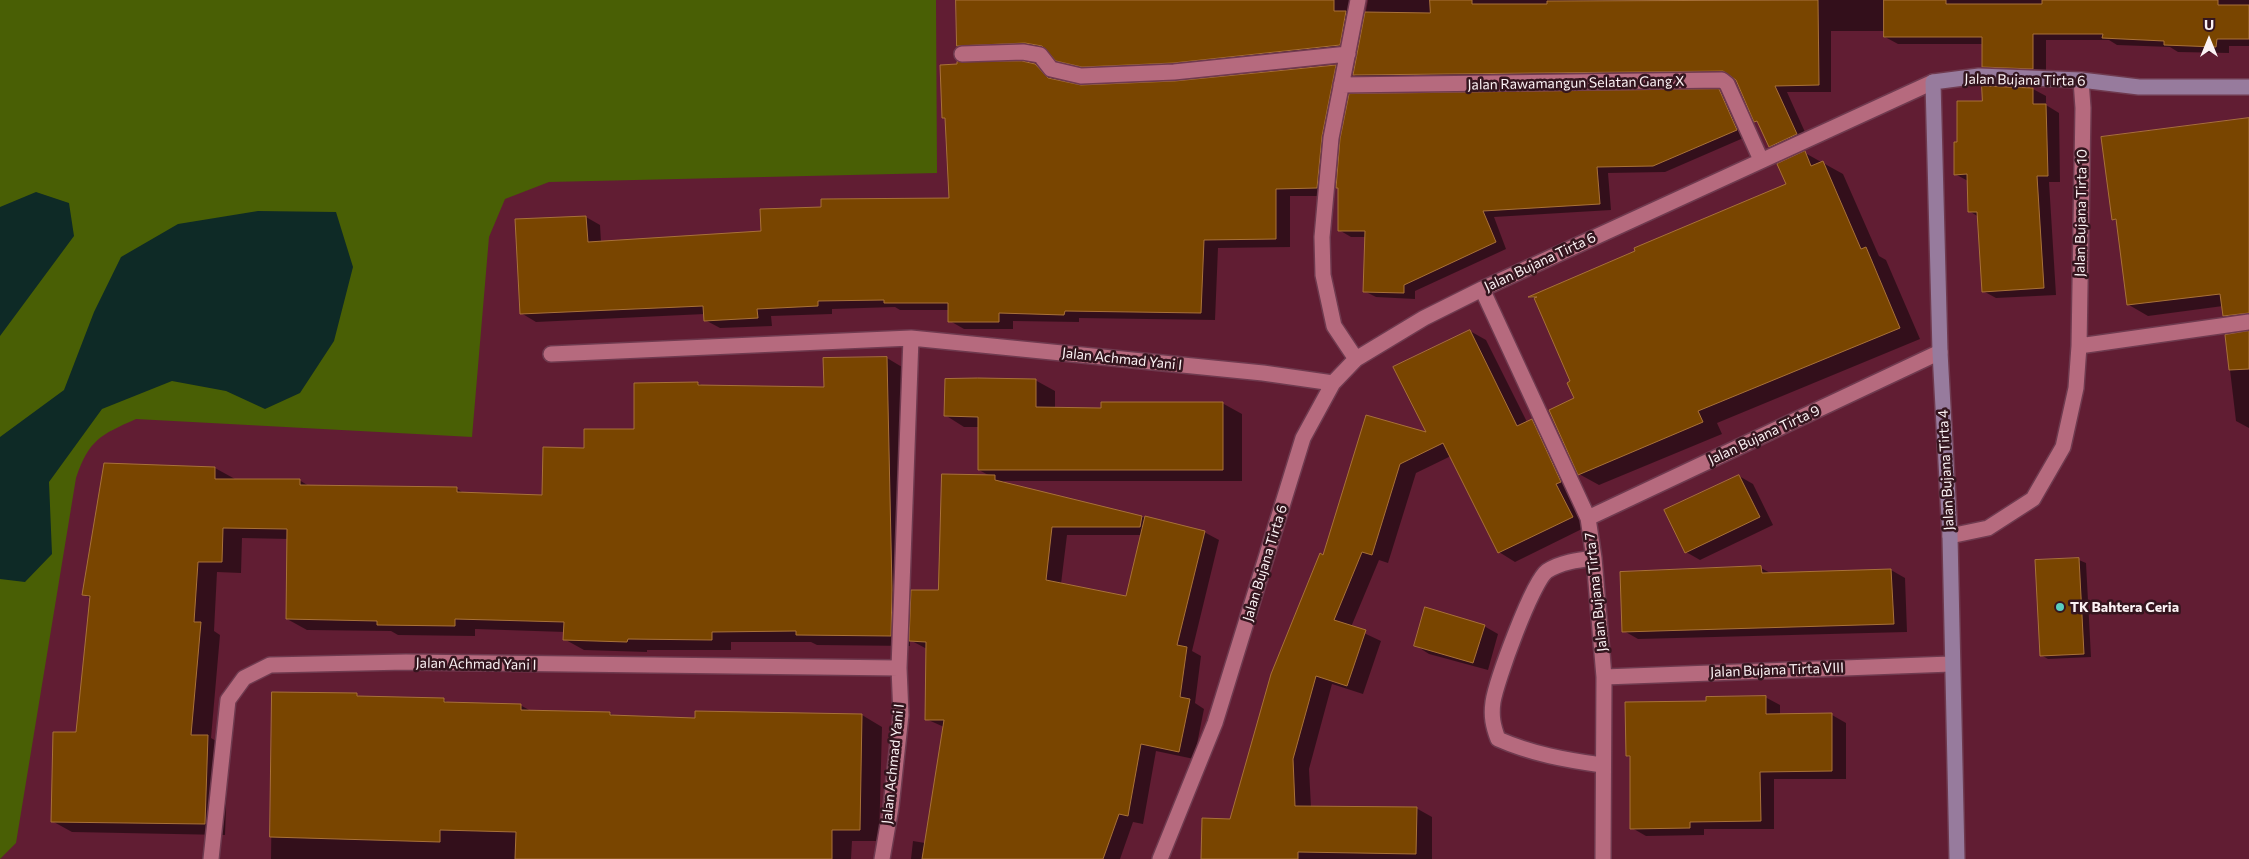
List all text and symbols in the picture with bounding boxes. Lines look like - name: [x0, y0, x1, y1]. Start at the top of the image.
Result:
- north arrow: [2184, 15, 2234, 65]
- text: U: [2204, 16, 2214, 33]
- street label: Jalan Bujana Tirta 6: [1964, 71, 2086, 89]
- street label: Jalan Rawamangun Selatan Gang X: [1467, 73, 1685, 93]
- street label: Jalan Bujana Tirta 10: [2071, 149, 2091, 277]
- street label: Jalan Bujana Tirta 6: [1482, 229, 1598, 295]
- street label: Jalan Achmad Yani I: [1061, 344, 1183, 374]
- street label: Jalan Bujana Tirta 9: [1706, 402, 1822, 468]
- street label: Jalan Bujana Tirta 4: [1934, 409, 1958, 531]
- street label: Jalan Bujana Tirta 6: [1239, 503, 1291, 623]
- street label: Jalan Bujana Tirta 7: [1581, 531, 1611, 653]
- place label: TK Bahtera Ceria: [2070, 599, 2179, 615]
- marker: TK Bahtera Ceria: [2054, 601, 2066, 613]
- street label: Jalan Achmad Yani I: [415, 655, 537, 673]
- street label: Jalan Bujana Tirta VIII: [1710, 659, 1844, 681]
- street label: Jalan Achmad Yani I: [878, 703, 908, 825]

